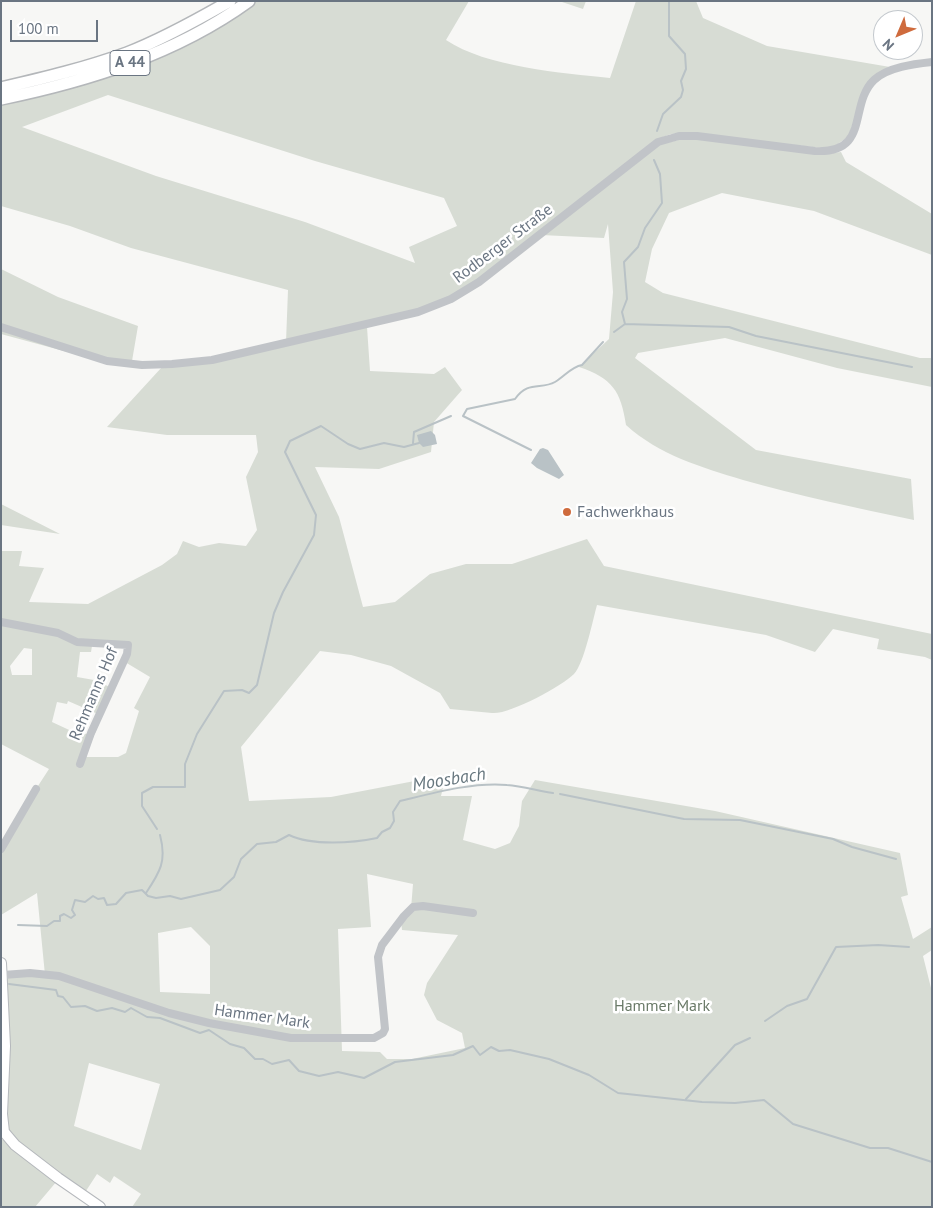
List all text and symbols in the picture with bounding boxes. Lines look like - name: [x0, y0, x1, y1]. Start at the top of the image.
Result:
- scale bar: [12, 10, 100, 42]
- north arrow: [873, 10, 923, 60]
- text: 100 m: [18, 19, 59, 38]
- text: N: [878, 35, 898, 55]
- road number: A 44: [110, 50, 150, 76]
- street label: Rodberger Straße: [450, 200, 556, 288]
- place label: Fachwerkhaus: [577, 502, 674, 522]
- marker: Fachwerkhaus: [561, 506, 573, 518]
- street label: Rehmanns Hof: [66, 645, 122, 743]
- water label: Moosbach: [411, 764, 487, 796]
- park label: Hammer Mark: [614, 996, 710, 1016]
- street label: Hammer Mark: [213, 1001, 311, 1033]

